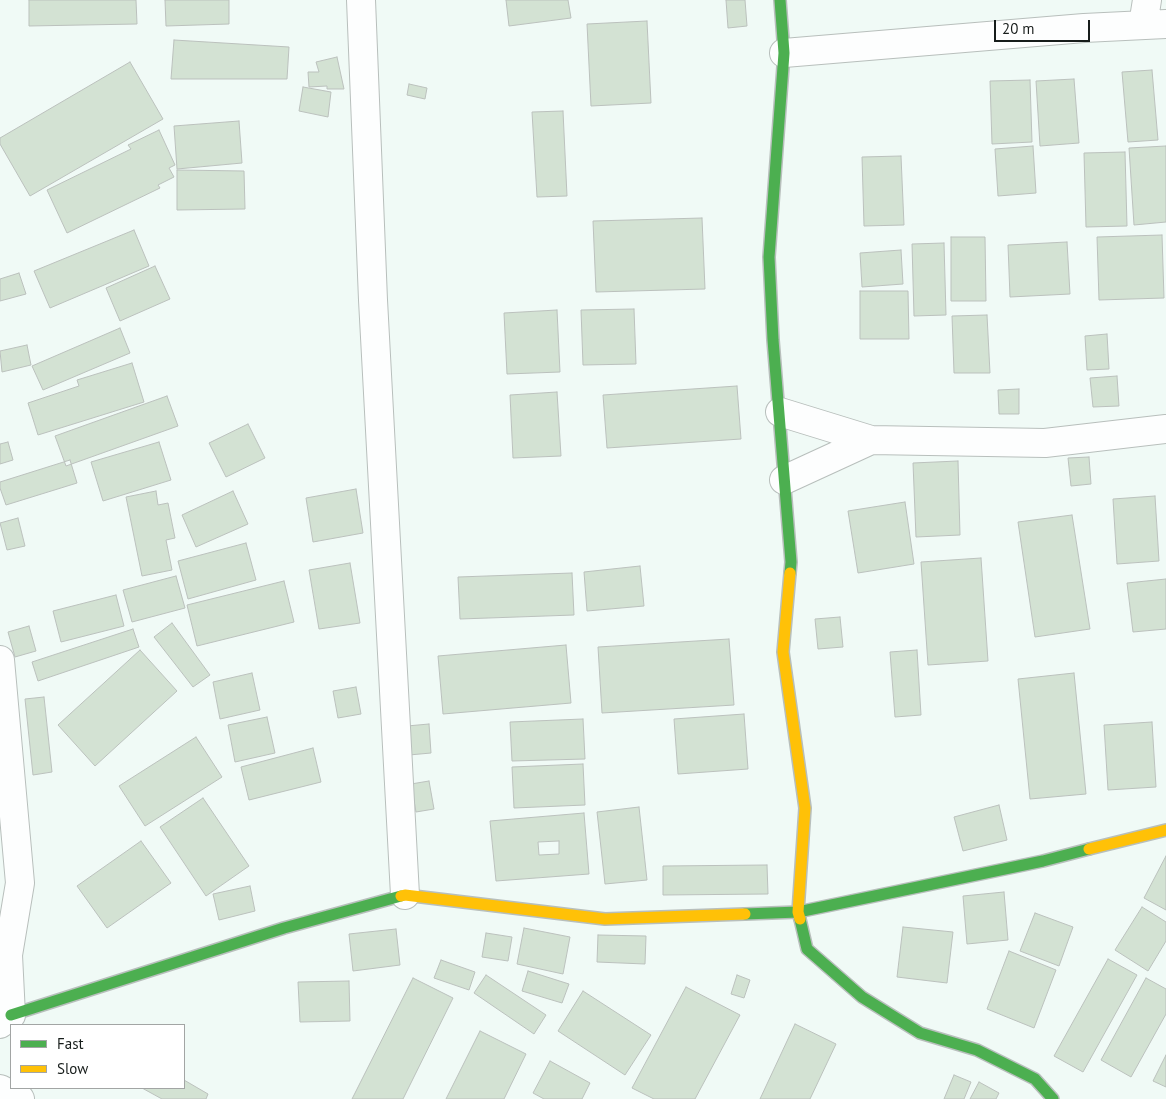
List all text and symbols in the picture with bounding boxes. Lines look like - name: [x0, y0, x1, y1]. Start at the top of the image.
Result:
- scale bar: [996, 10, 1092, 42]
- text: 20 m: [1002, 19, 1035, 38]
- legend: [10, 1024, 185, 1089]
- text: Fast: [57, 1034, 84, 1053]
- text: Slow: [57, 1059, 88, 1078]

